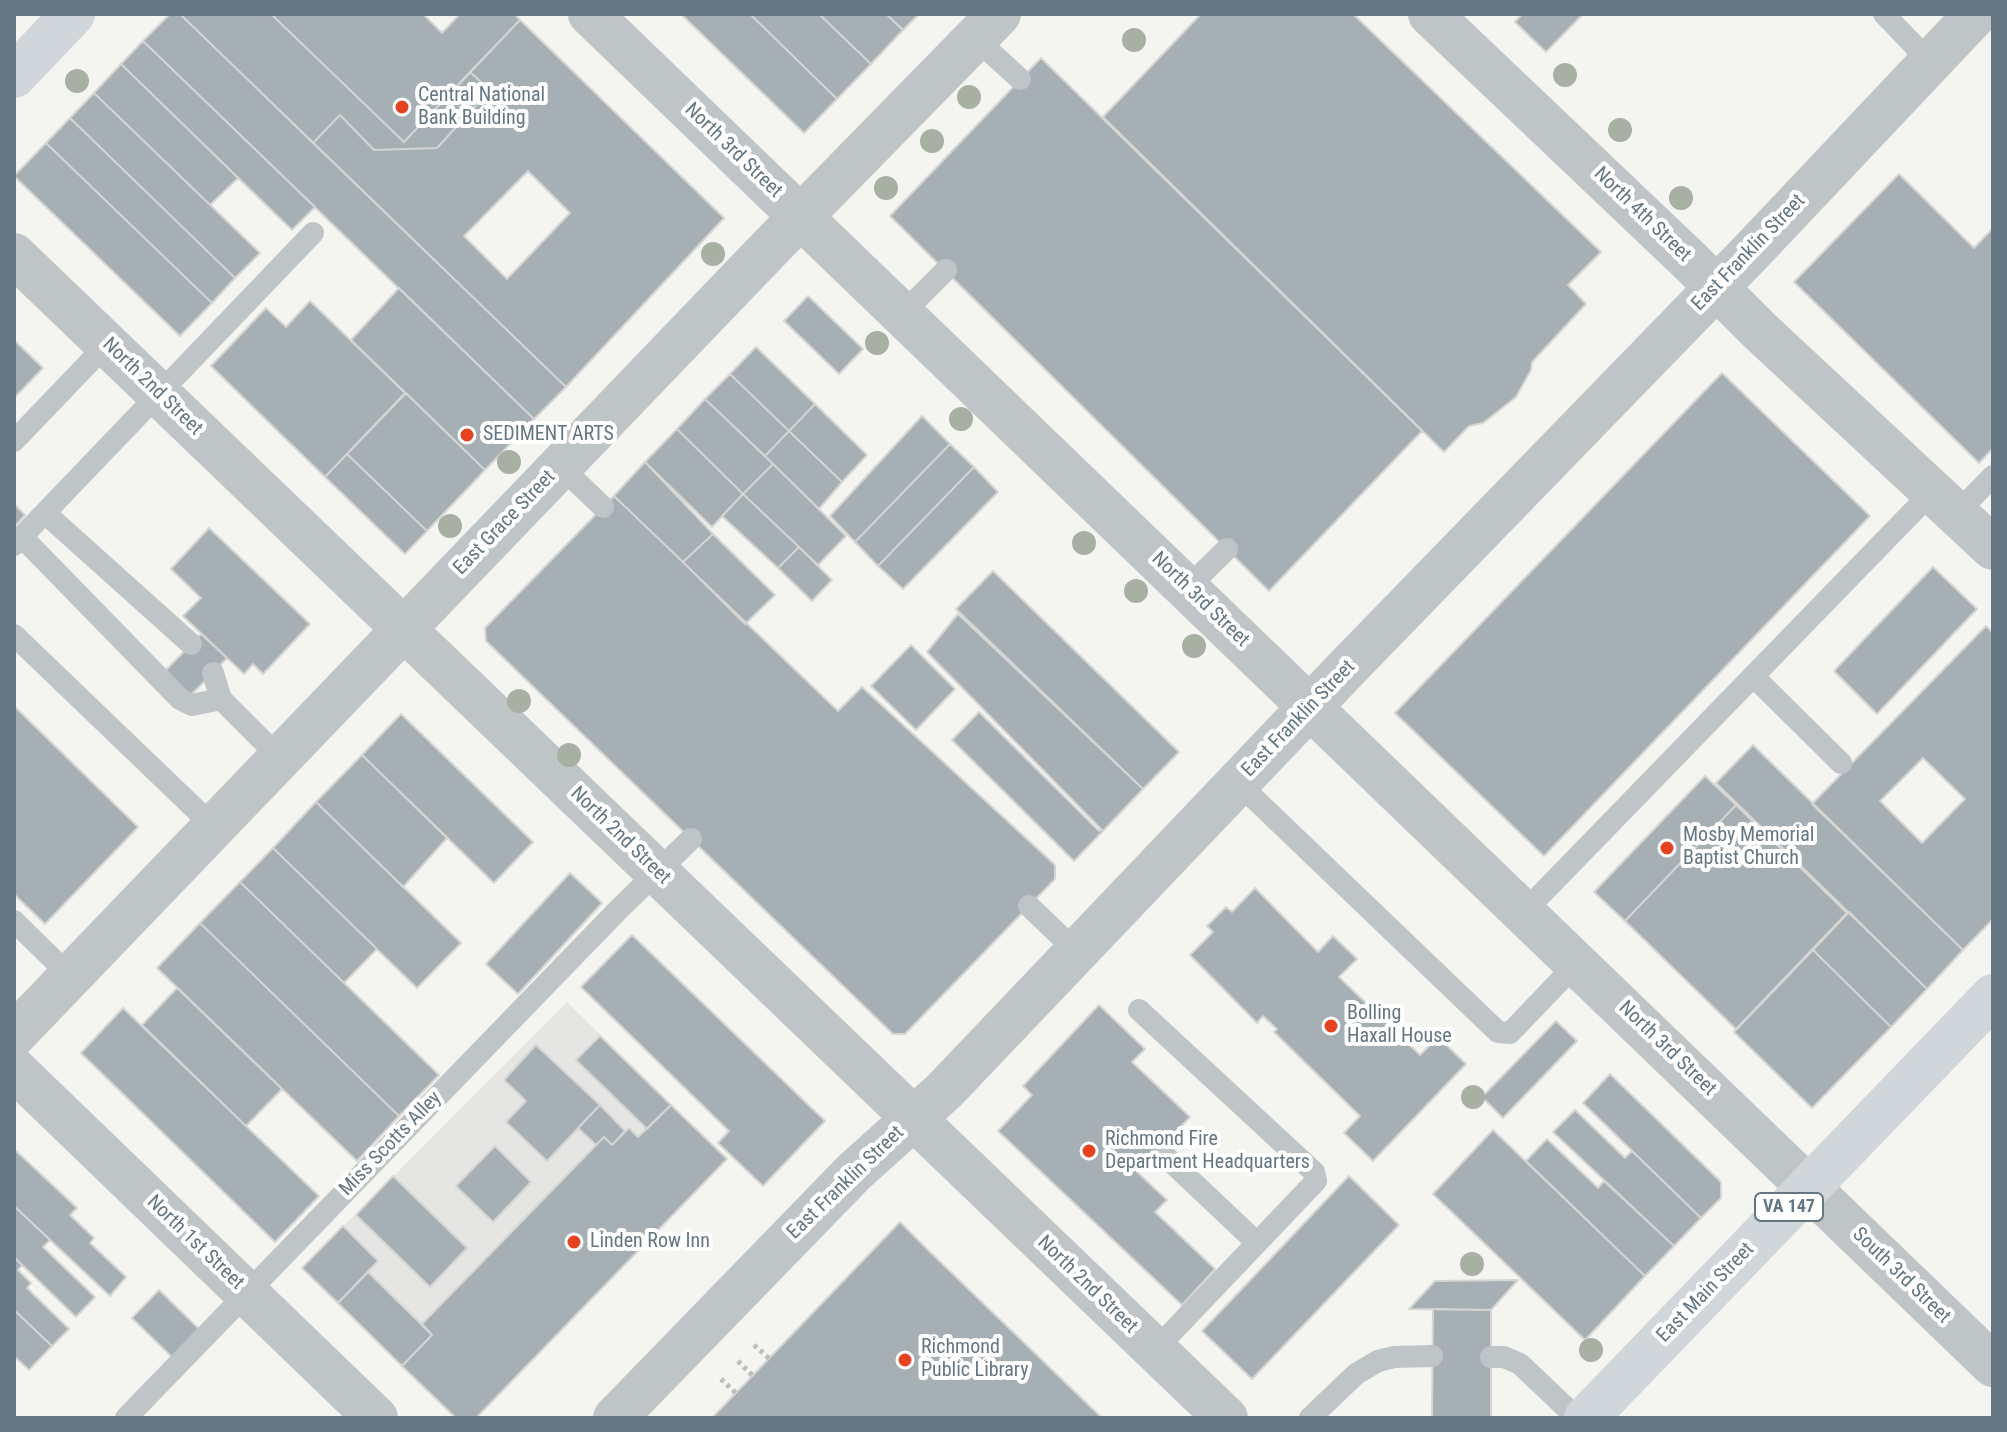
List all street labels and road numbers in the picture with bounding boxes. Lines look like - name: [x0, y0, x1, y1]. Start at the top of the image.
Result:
- street label: North 3rd Street: [679, 98, 787, 204]
- street label: North 4th Street: [1588, 163, 1696, 267]
- street label: East Franklin Street: [1687, 190, 1811, 316]
- street label: North 2nd Street: [97, 333, 207, 441]
- street label: East Grace Street: [449, 466, 561, 580]
- street label: North 3rd Street: [1146, 547, 1254, 653]
- street label: East Franklin Street: [1237, 656, 1361, 782]
- street label: North 2nd Street: [565, 782, 675, 890]
- street label: North 3rd Street: [1613, 996, 1721, 1102]
- street label: Miss Scotts Alley: [335, 1087, 447, 1201]
- street label: East Franklin Street: [783, 1121, 909, 1245]
- street label: North 1st Street: [142, 1191, 248, 1295]
- road number: VA 147: [1755, 1193, 1823, 1221]
- street label: South 3rd Street: [1847, 1223, 1955, 1329]
- street label: North 2nd Street: [1032, 1231, 1142, 1339]
- street label: East Main Street: [1652, 1238, 1760, 1348]

